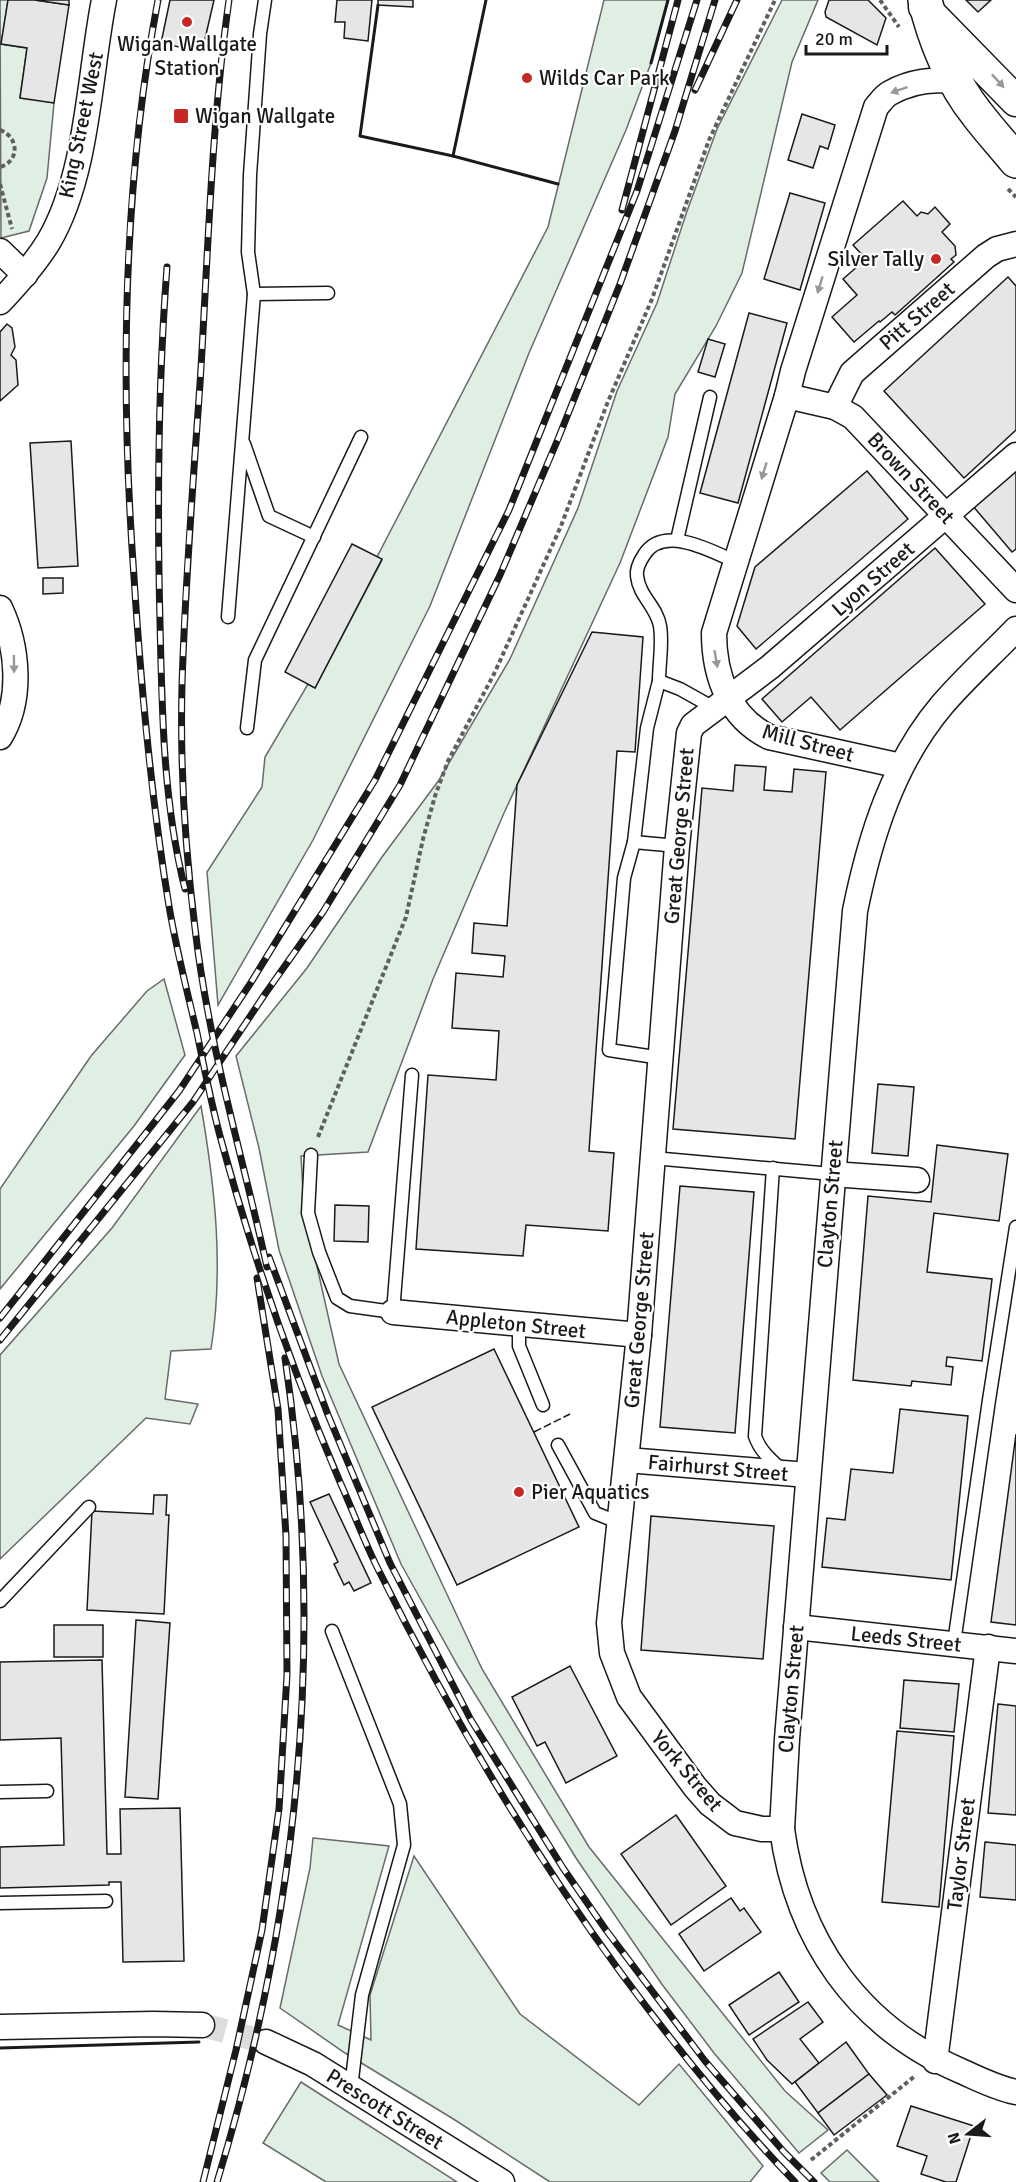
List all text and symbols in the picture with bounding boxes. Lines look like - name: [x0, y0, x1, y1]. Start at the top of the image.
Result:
- marker: Wigan Wallgate Station: [180, 15, 194, 29]
- scale bar: [806, 18, 887, 56]
- text: 20 m: [815, 28, 853, 50]
- place label: Wigan Wallgate Station: [117, 31, 257, 81]
- street label: King Street West: [53, 50, 109, 200]
- place label: Wilds Car Park: [539, 65, 670, 91]
- marker: Wilds Car Park: [520, 71, 534, 85]
- one-way arrow: [990, 74, 1004, 88]
- one-way arrow: [890, 86, 908, 96]
- place label: Wigan Wallgate: [195, 103, 335, 129]
- marker: Wigan Wallgate: [172, 107, 190, 125]
- place label: Silver Tally: [827, 246, 924, 272]
- marker: Silver Tally: [929, 252, 943, 266]
- one-way arrow: [815, 276, 824, 294]
- street label: Pitt Street: [874, 276, 960, 356]
- street label: Brown Street: [862, 427, 960, 529]
- one-way arrow: [759, 463, 768, 481]
- street label: Lyon Street: [826, 536, 920, 622]
- one-way arrow: [712, 650, 721, 669]
- one-way arrow: [9, 654, 19, 673]
- street label: Mill Street: [759, 718, 857, 768]
- street label: Great George Street: [658, 747, 700, 925]
- street label: Clayton Street: [811, 1139, 849, 1269]
- street label: Great George Street: [618, 1231, 660, 1409]
- street label: Appleton Street: [445, 1304, 587, 1344]
- street label: Fairhurst Street: [647, 1449, 789, 1487]
- place label: Pier Aquatics: [531, 1479, 649, 1505]
- marker: Pier Aquatics: [512, 1485, 526, 1499]
- street label: Leeds Street: [849, 1620, 963, 1658]
- street label: Clayton Street: [772, 1624, 810, 1754]
- street label: York Street: [646, 1725, 728, 1817]
- street label: Taylor Street: [941, 1796, 981, 1912]
- street label: Prescott Street: [322, 2063, 448, 2155]
- north arrow: [938, 2104, 998, 2164]
- text: N: [943, 2130, 966, 2146]

